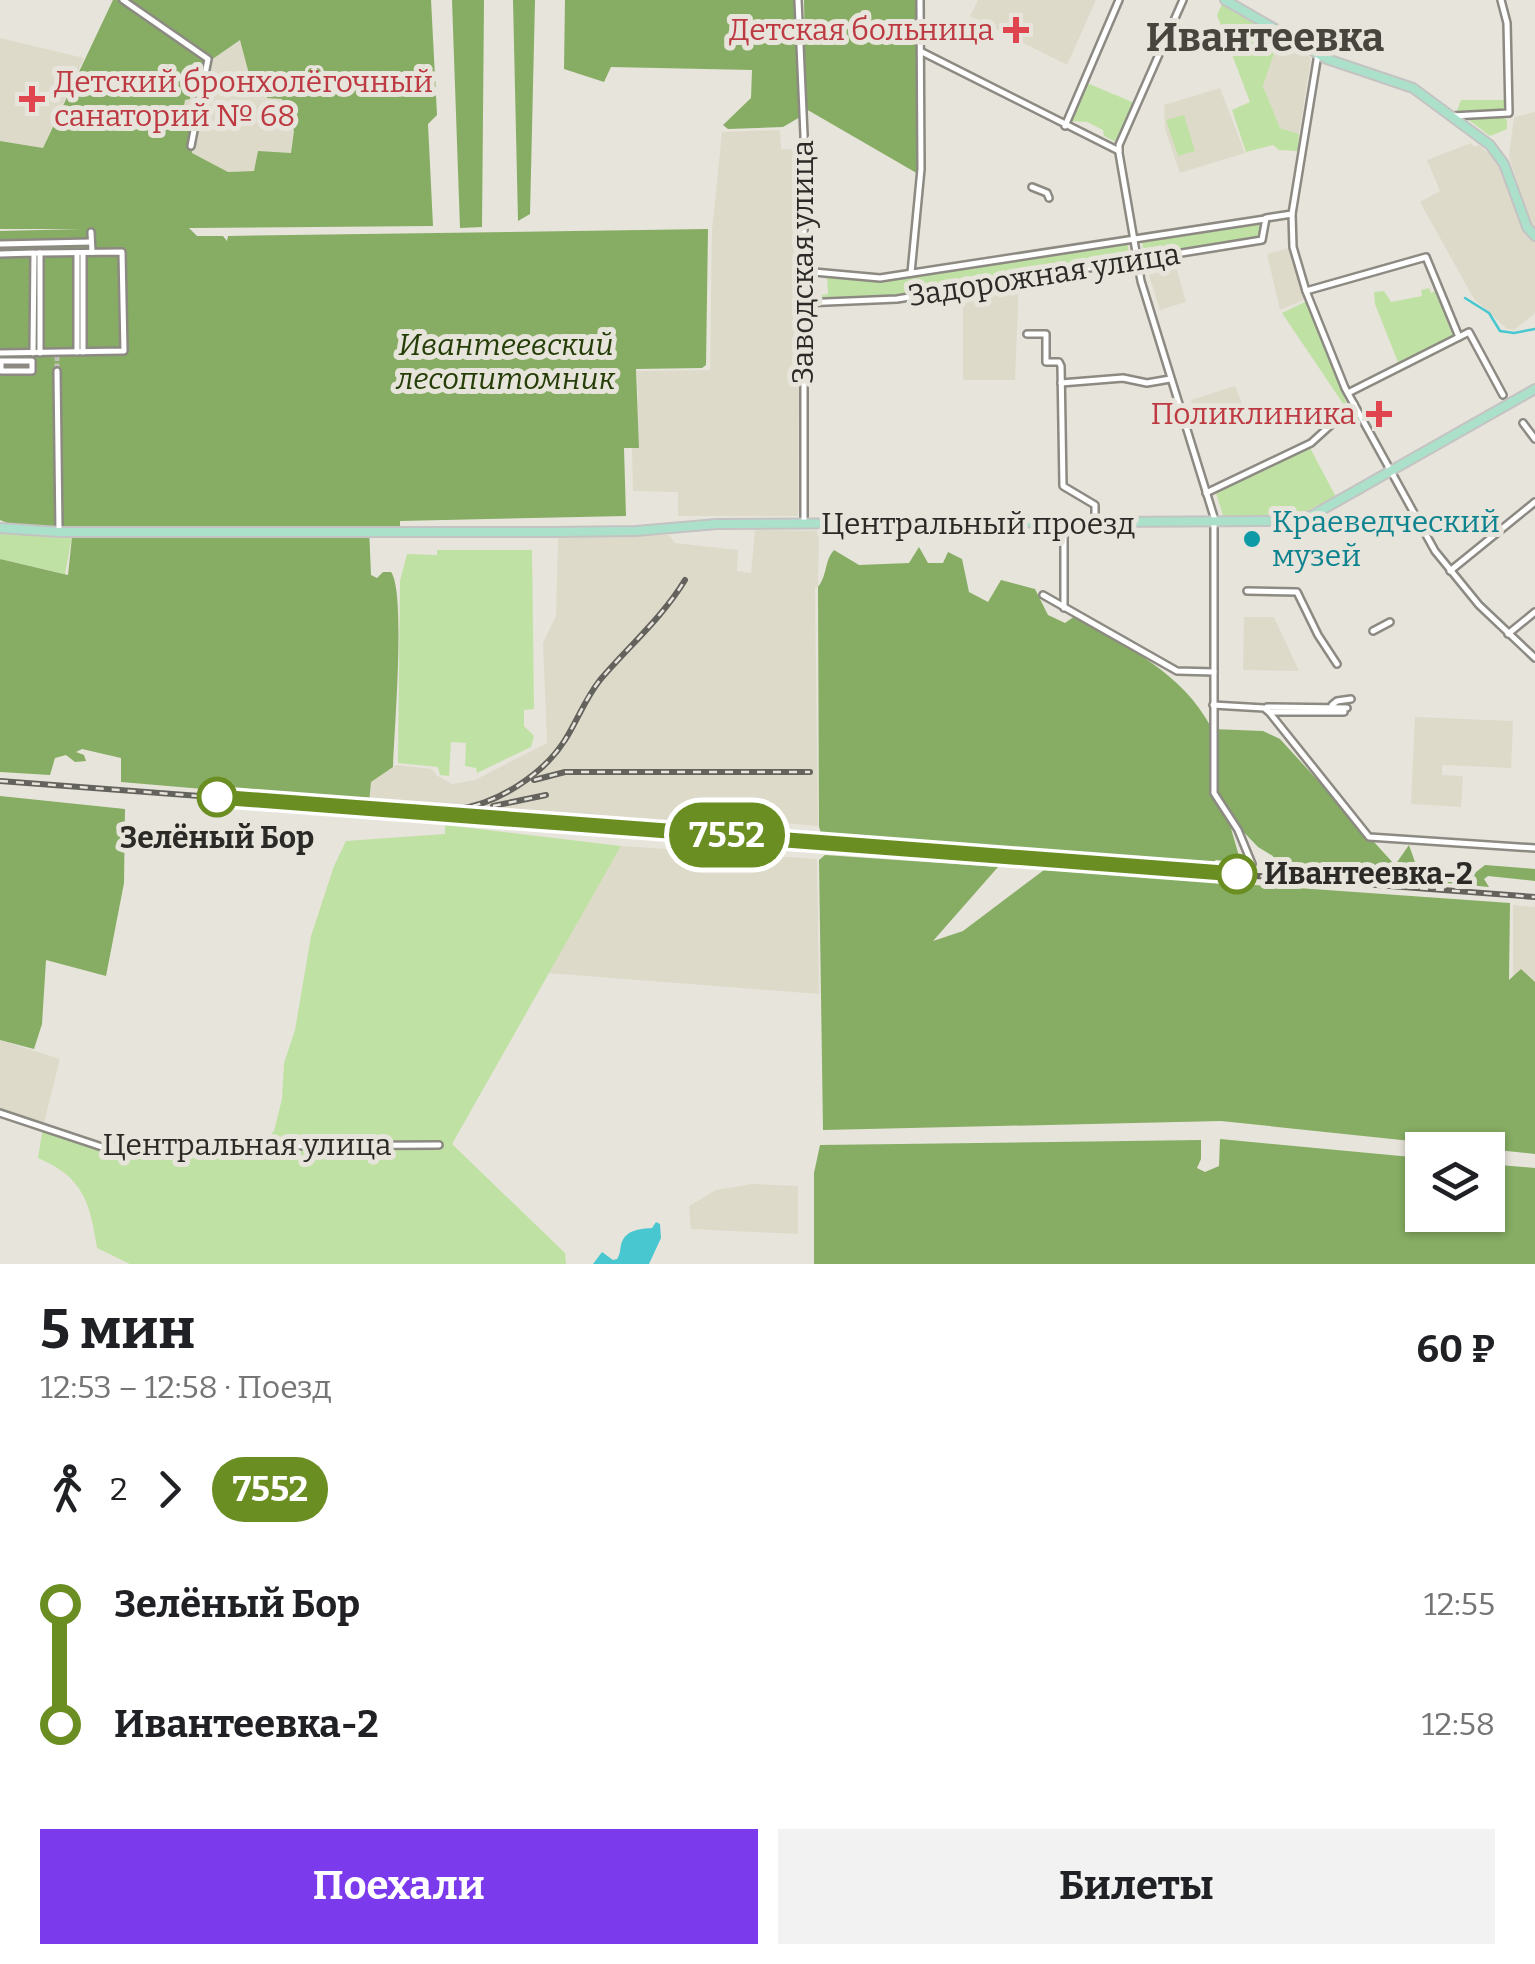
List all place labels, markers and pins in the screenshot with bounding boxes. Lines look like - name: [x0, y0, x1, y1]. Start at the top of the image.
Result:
- place label: Детская больница: [729, 12, 994, 48]
- marker: Детская больница: [1003, 17, 1029, 43]
- place label: Детский бронхолёгочный санаторий № 68: [54, 64, 433, 134]
- marker: Детский бронхолёгочный санаторий № 68: [19, 86, 45, 112]
- place label: Поликлиника: [1150, 396, 1356, 432]
- marker: Поликлиника: [1366, 401, 1392, 427]
- place label: Краеведческий музей: [1272, 504, 1500, 574]
- marker: Краеведческий музей: [1241, 528, 1263, 550]
- marker: Зелёный Бор: [198, 778, 236, 816]
- place label: Зелёный Бор: [120, 820, 314, 856]
- marker: Ивантеевка-2: [1218, 855, 1256, 893]
- place label: Ивантеевка-2: [1264, 856, 1473, 892]

